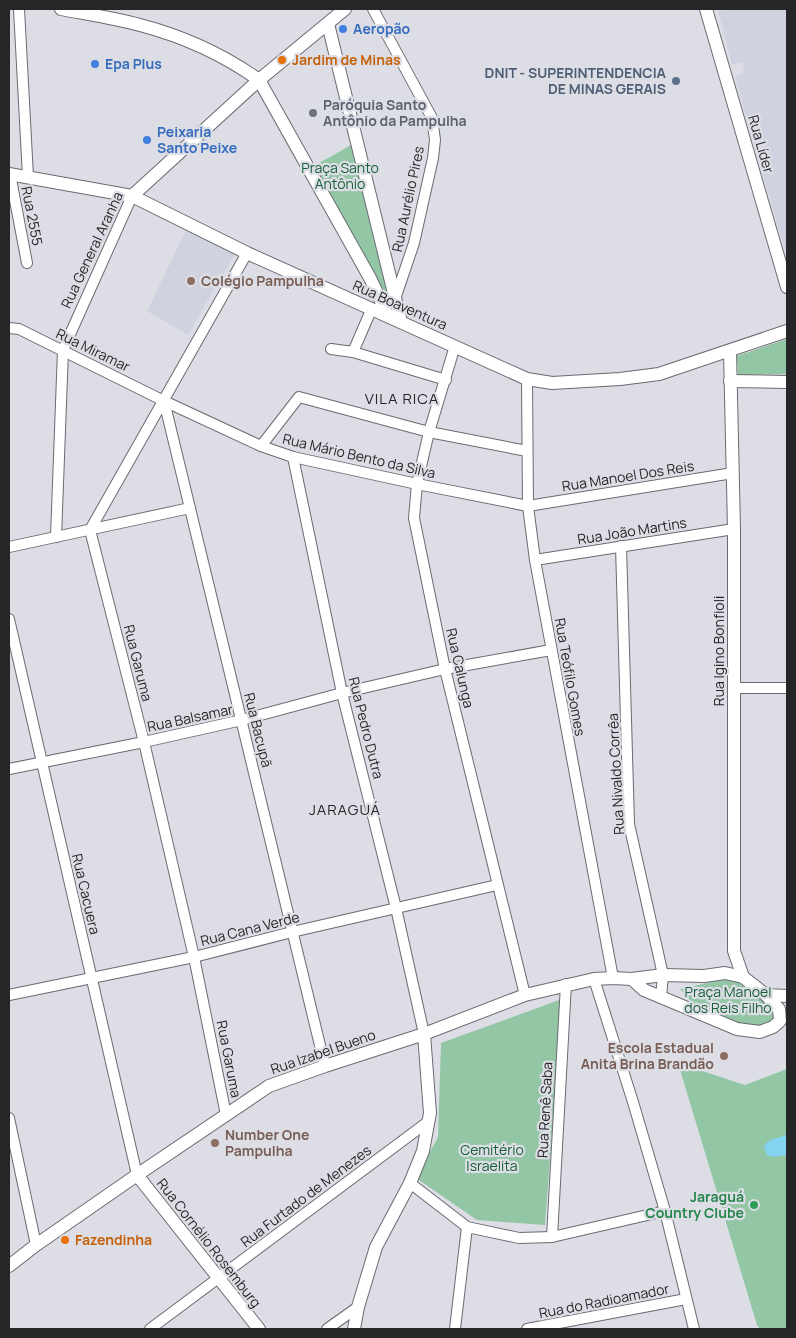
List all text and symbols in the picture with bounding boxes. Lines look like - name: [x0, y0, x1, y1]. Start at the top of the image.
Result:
- place label: Aeropão: [353, 19, 411, 38]
- marker: Aeropão: [337, 23, 349, 35]
- place label: Jardim de Minas: [292, 50, 401, 69]
- place label: Epa Plus: [105, 54, 162, 73]
- marker: Jardim de Minas: [276, 54, 288, 66]
- marker: Epa Plus: [89, 58, 101, 70]
- place label: DNIT - SUPERINTENDENCIA DE MINAS GERAIS: [485, 63, 667, 98]
- marker: DNIT - SUPERINTENDENCIA DE MINAS GERAIS: [670, 75, 682, 87]
- place label: Paróquia Santo Antônio da Pampulha: [323, 95, 467, 130]
- marker: Paróquia Santo Antônio da Pampulha: [307, 107, 319, 119]
- street label: Rua Líder: [744, 113, 779, 175]
- place label: Peixaria Santo Peixe: [157, 122, 237, 157]
- marker: Peixaria Santo Peixe: [141, 134, 153, 146]
- street label: Rua Aurélio Pires: [387, 144, 428, 254]
- park label: Praça Santo Antônio: [301, 158, 379, 193]
- street label: Rua 2555: [17, 185, 48, 247]
- street label: Rua General Aranha: [56, 188, 127, 311]
- place label: Colégio Pampulha: [201, 271, 324, 290]
- marker: Colégio Pampulha: [185, 275, 197, 287]
- street label: Rua Boaventura: [350, 275, 451, 334]
- street label: Rua Miramar: [53, 323, 133, 376]
- district label: VILA RICA: [365, 388, 439, 409]
- street label: Rua Mário Bento da Silva: [281, 429, 437, 482]
- street label: Rua Manoel Dos Reis: [561, 456, 695, 495]
- street label: Rua João Martins: [576, 512, 688, 549]
- street label: Rua Igino Bonfioli: [709, 596, 728, 706]
- street label: Rua Teófilo Gomes: [551, 616, 590, 738]
- street label: Rua Garuma: [120, 623, 157, 703]
- street label: Rua Calunga: [442, 626, 479, 710]
- street label: Rua Pedro Dutra: [345, 675, 388, 781]
- street label: Rua Bacupã: [240, 691, 277, 769]
- street label: Rua Balsamar: [145, 699, 235, 736]
- street label: Rua Nivaldo Corrêa: [603, 713, 628, 835]
- district label: JARAGUÁ: [309, 799, 381, 820]
- street label: Rua Cacuera: [68, 852, 105, 936]
- street label: Rua Cana Verde: [198, 907, 301, 950]
- park label: Praça Manoel dos Reis Filho: [684, 982, 772, 1017]
- street label: Rua Garuma: [213, 1019, 246, 1099]
- street label: Rua Izabel Bueno: [268, 1025, 378, 1078]
- place label: Escola Estadual Anita Brina Brandão: [581, 1038, 714, 1073]
- marker: Escola Estadual Anita Brina Brandão: [718, 1050, 730, 1062]
- street label: Rua Renê Saba: [532, 1061, 557, 1159]
- place label: Number One Pampulha: [225, 1125, 309, 1160]
- marker: Number One Pampulha: [209, 1137, 221, 1149]
- street label: Rua Furtado de Menezes: [237, 1140, 375, 1251]
- park label: Cemitério Israelita: [460, 1140, 524, 1175]
- street label: Rua Cornélio Rosemburg: [153, 1174, 266, 1311]
- place label: Jaraguá Country Clube: [645, 1187, 744, 1222]
- marker: Jaraguá Country Clube: [748, 1199, 760, 1211]
- place label: Fazendinha: [75, 1230, 152, 1249]
- marker: Fazendinha: [59, 1234, 71, 1246]
- street label: Rua do Radioamador: [537, 1279, 671, 1322]

